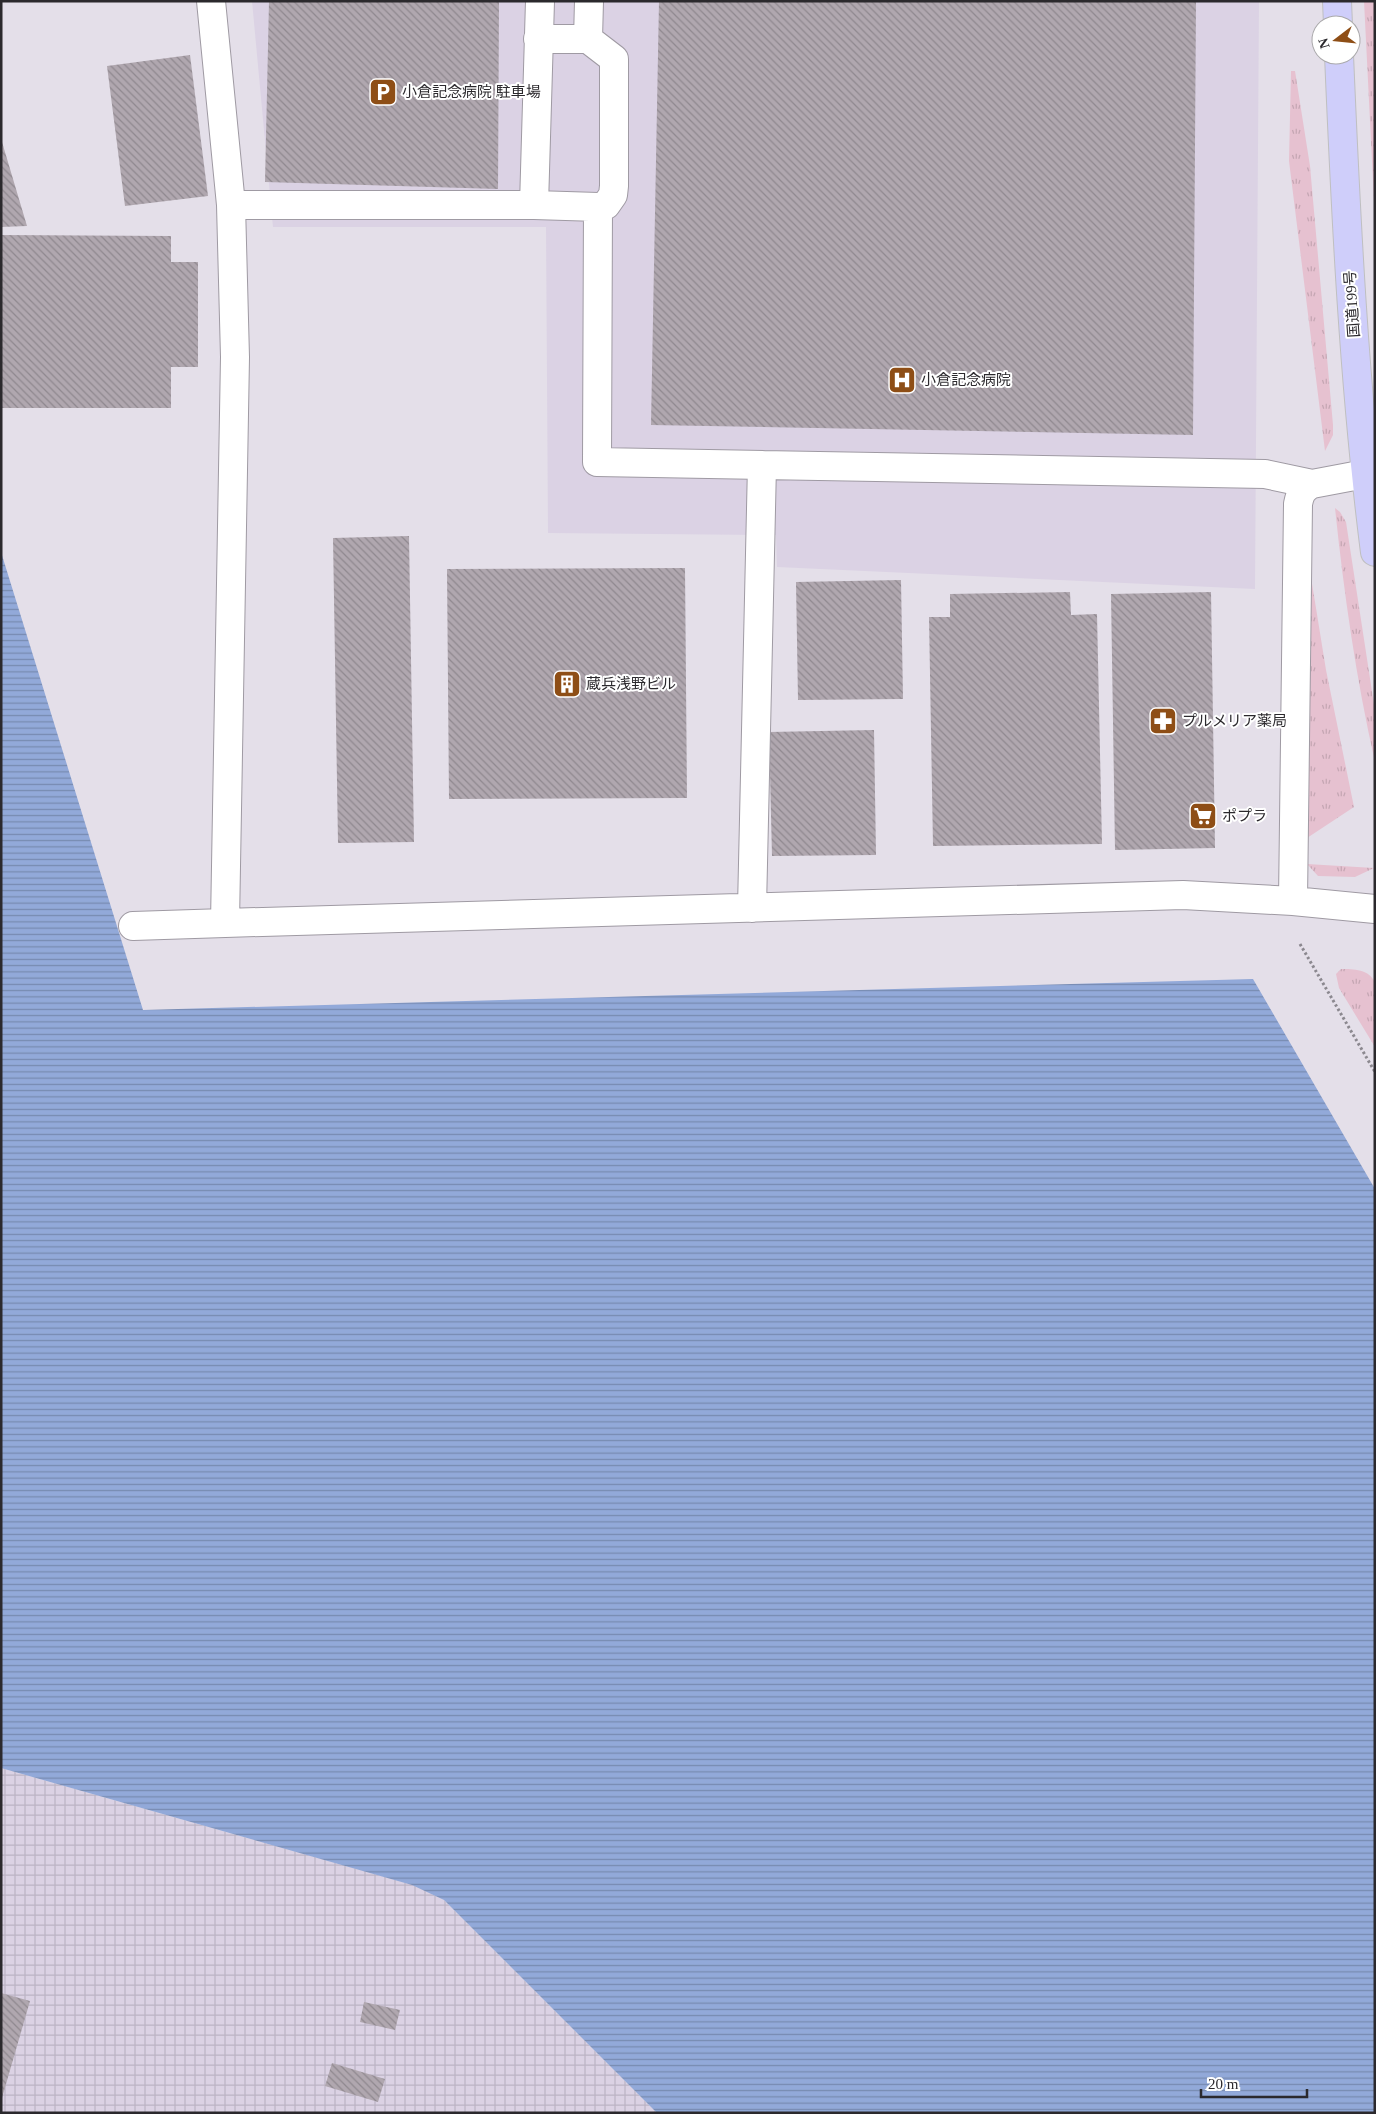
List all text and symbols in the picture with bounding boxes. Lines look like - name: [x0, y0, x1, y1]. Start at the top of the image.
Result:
- north arrow: [1311, 15, 1361, 65]
- text: N: [1315, 37, 1333, 50]
- parking icon: 小倉記念病院 駐車場: [368, 77, 398, 107]
- place label: 小倉記念病院 駐車場: [402, 84, 541, 100]
- street label: 国道199号: [1342, 270, 1362, 338]
- hospital icon: 小倉記念病院: [887, 365, 917, 395]
- place label: 小倉記念病院: [921, 372, 1011, 388]
- building icon: 蔵兵浅野ビル: [552, 669, 582, 699]
- place label: 蔵兵浅野ビル: [586, 675, 676, 692]
- pharmacy icon: プルメリア薬局: [1148, 706, 1178, 736]
- place label: プルメリア薬局: [1182, 713, 1287, 729]
- supermarket icon: ポプラ: [1188, 801, 1218, 831]
- place label: ポプラ: [1222, 808, 1267, 824]
- scale bar: [1201, 2066, 1307, 2098]
- text: 20 m: [1208, 2076, 1239, 2092]

